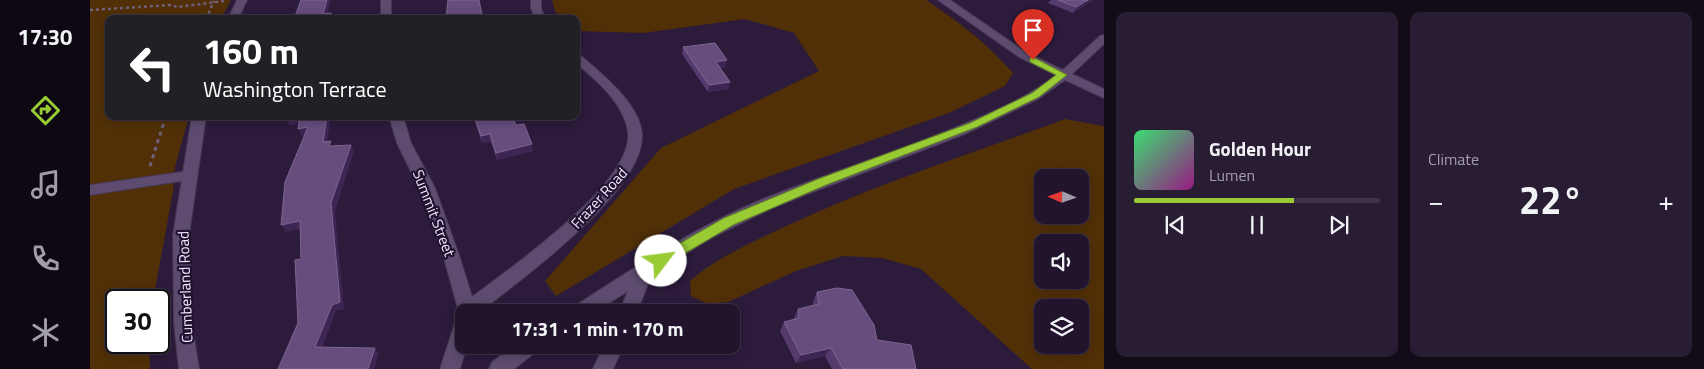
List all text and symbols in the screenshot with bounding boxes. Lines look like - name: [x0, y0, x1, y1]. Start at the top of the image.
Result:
- pin: [1012, 9, 1054, 60]
- icon: arrive: [1019, 16, 1047, 44]
- text: 17:30: [18, 20, 72, 54]
- text: 160 m: [203, 24, 299, 78]
- icon: left: [120, 35, 185, 100]
- text: Washington Terrace: [203, 72, 387, 106]
- icon: directions: [28, 93, 63, 128]
- text: Golden Hour: [1209, 134, 1311, 163]
- text: Climate: [1428, 147, 1479, 171]
- street label: Frazer Road: [565, 162, 633, 234]
- text: Lumen: [1209, 163, 1255, 187]
- street label: Summit Street: [407, 166, 461, 261]
- icon: music: [28, 167, 63, 202]
- north arrow: [1034, 169, 1089, 224]
- map controls: [1034, 169, 1089, 354]
- text: 22°: [1519, 171, 1583, 229]
- text: −: [1428, 179, 1444, 222]
- text: +: [1658, 179, 1674, 222]
- icon: previous: [1161, 211, 1189, 239]
- icon: pause: [1243, 211, 1271, 239]
- icon: next: [1325, 211, 1353, 239]
- street label: Cumberland Road: [172, 231, 198, 343]
- position arrow: [634, 234, 686, 286]
- button: sound: [1034, 234, 1089, 289]
- icon: phone: [28, 241, 63, 276]
- speed limit sign: 30: [105, 289, 170, 354]
- button: layers: [1034, 299, 1089, 354]
- text: 17:31 · 1 min · 170 m: [511, 314, 684, 343]
- icon: climate: [28, 315, 63, 350]

